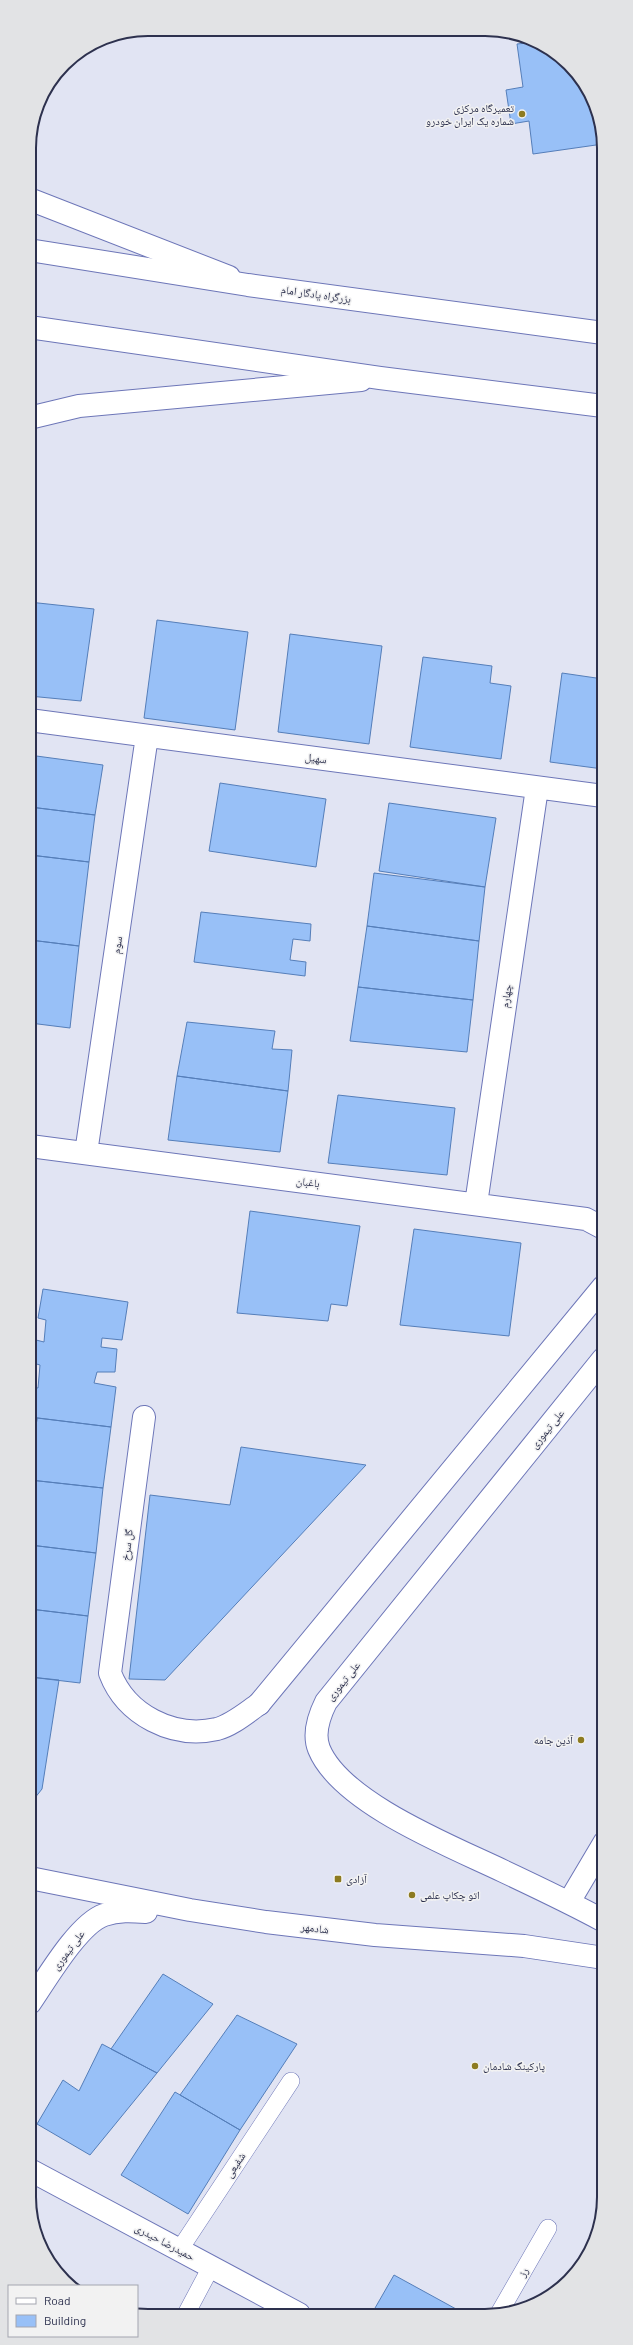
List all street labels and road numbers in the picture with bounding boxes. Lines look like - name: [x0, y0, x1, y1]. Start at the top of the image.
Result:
- street label: بزرگراه یادگار امام: [280, 282, 352, 306]
- street label: سهیل: [304, 750, 328, 766]
- street label: سوم: [109, 935, 125, 955]
- street label: چهارم: [497, 983, 515, 1009]
- street label: باغبان: [295, 1174, 321, 1190]
- street label: علی تیموری: [527, 1406, 567, 1451]
- street label: گل سرخ: [118, 1528, 136, 1562]
- street label: علی تیموری: [323, 1658, 363, 1703]
- street label: شادمهر: [299, 1919, 330, 1936]
- street label: علی تیموری: [48, 1927, 88, 1973]
- street label: شفیعی: [222, 2150, 248, 2180]
- street label: حمیدرضا حیدری: [133, 2220, 197, 2264]
- street label: رز: [514, 2265, 530, 2280]

